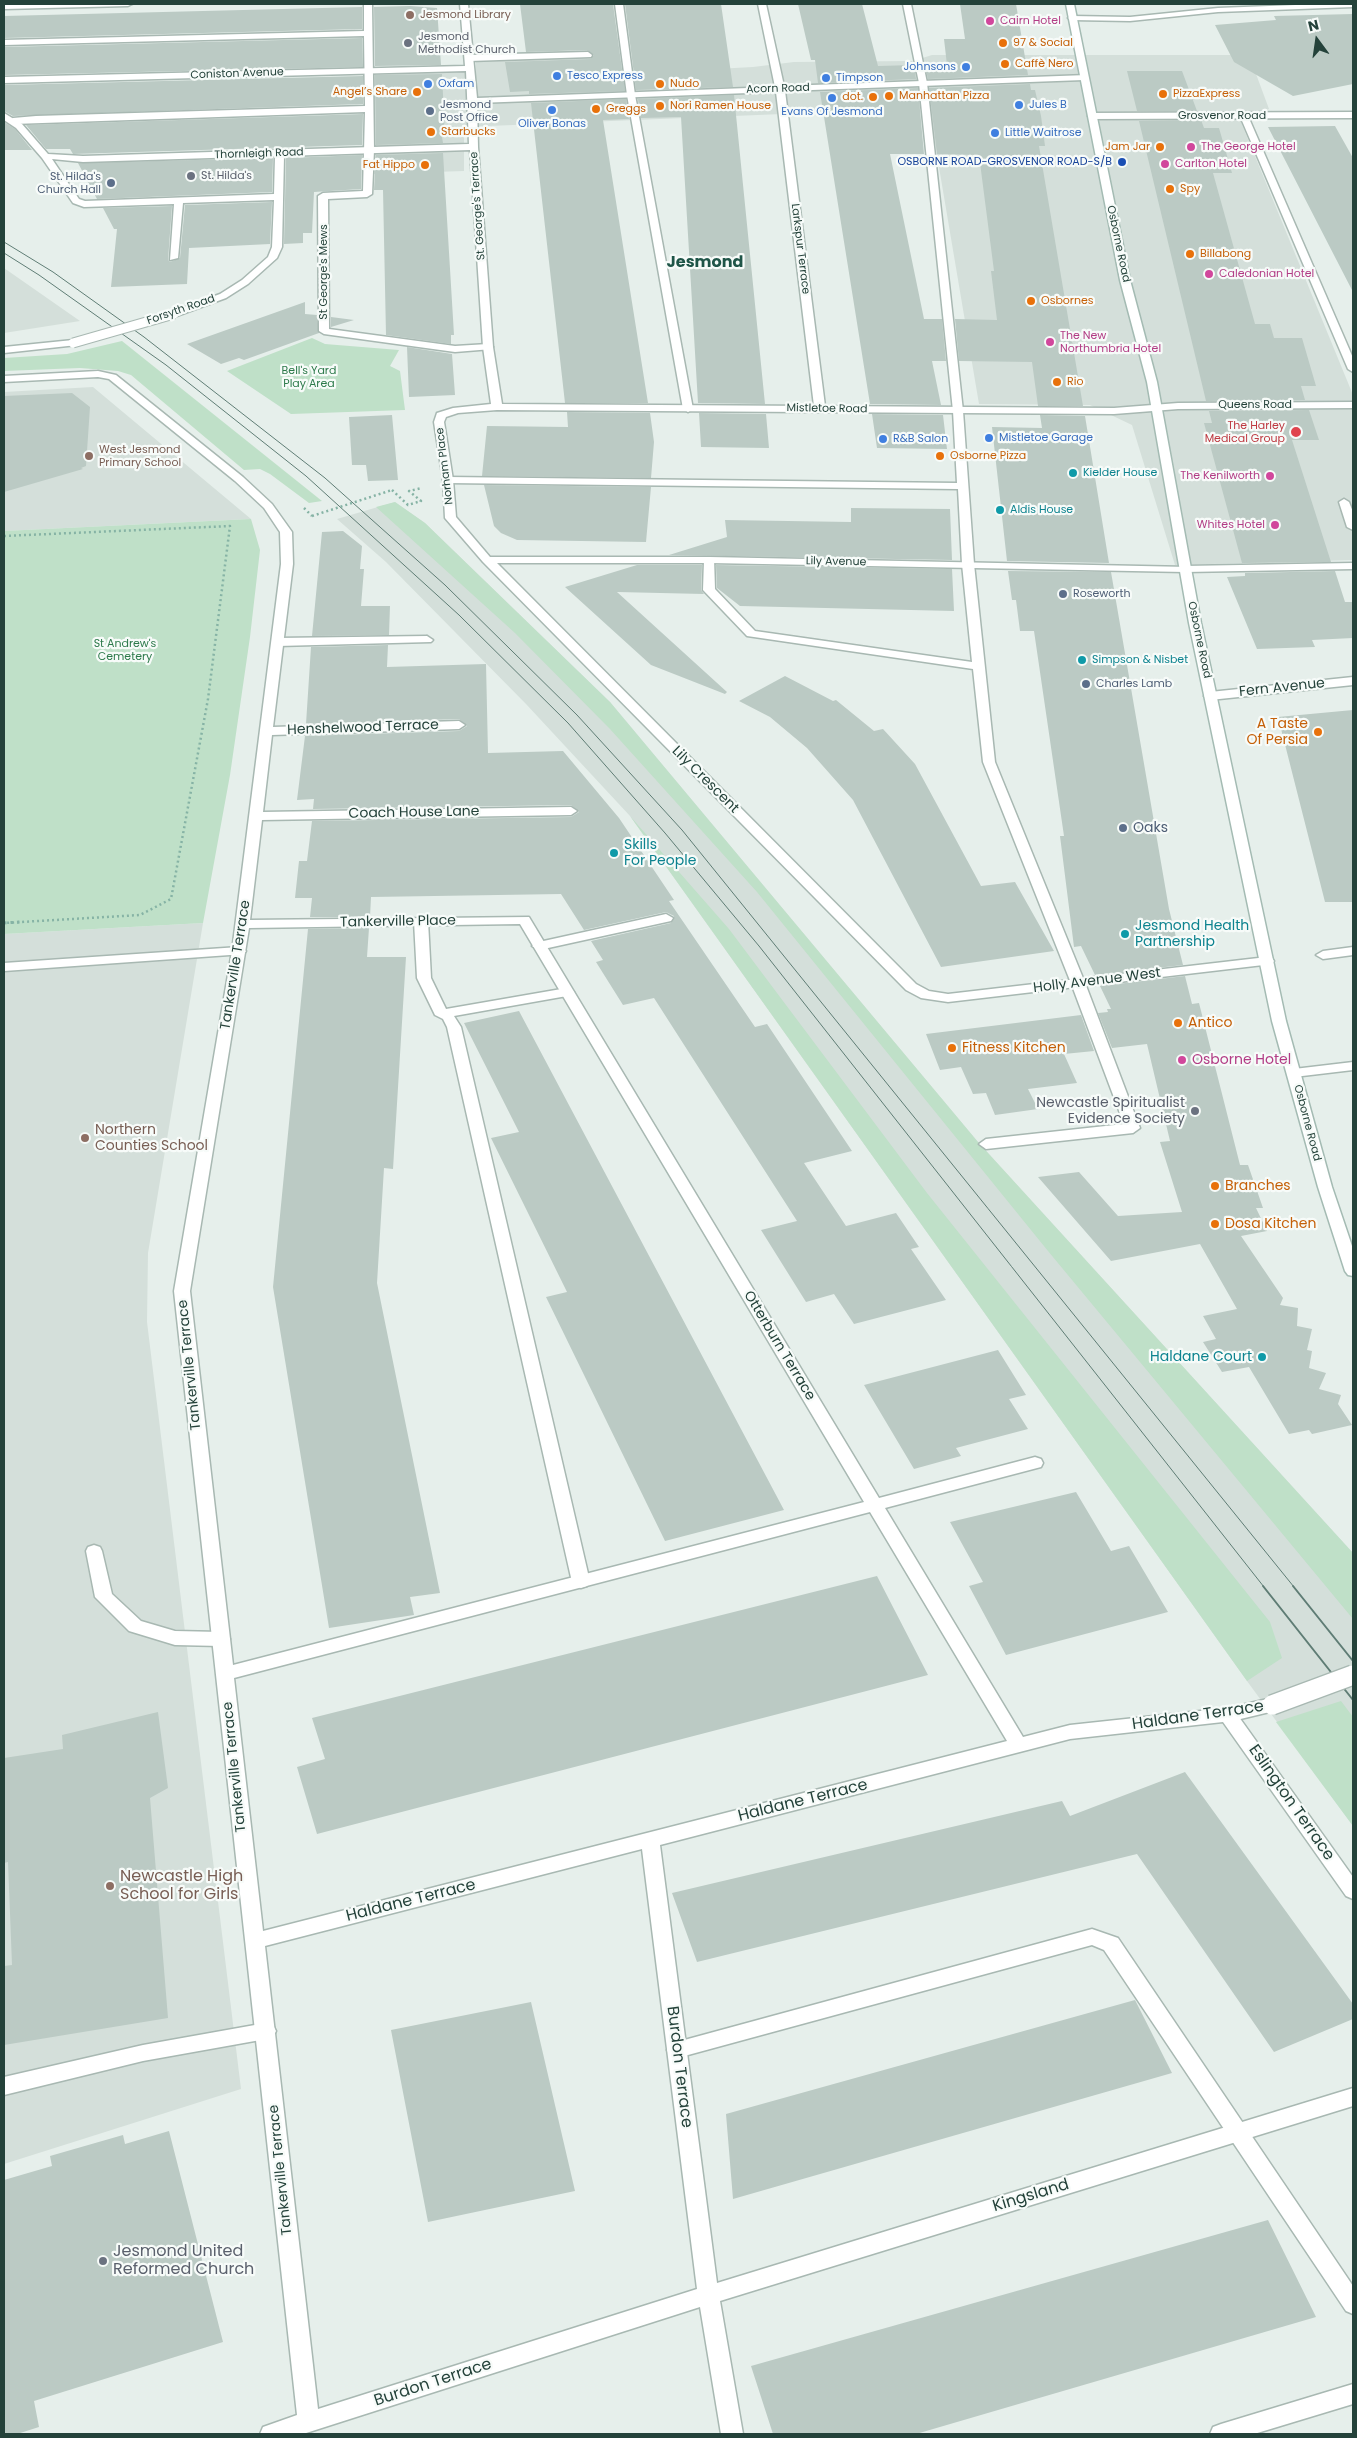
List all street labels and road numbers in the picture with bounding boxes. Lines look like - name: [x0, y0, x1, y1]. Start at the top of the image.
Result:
- street label: Coniston Avenue: [190, 66, 284, 82]
- street label: Acorn Road: [746, 81, 810, 97]
- street label: Grosvenor Road: [1178, 109, 1266, 123]
- street label: Thornleigh Road: [214, 146, 304, 162]
- street label: St. George's Terrace: [468, 151, 488, 261]
- street label: Larkspur Terrace: [788, 203, 812, 295]
- street label: Osborne Road: [1103, 204, 1133, 284]
- street label: St George's Mews: [317, 224, 331, 320]
- street label: Forsyth Road: [145, 292, 217, 328]
- street label: Queens Road: [1218, 398, 1292, 412]
- street label: Mistletoe Road: [786, 402, 868, 416]
- street label: Norham Place: [434, 427, 456, 505]
- street label: Lily Avenue: [806, 555, 866, 569]
- street label: Osborne Road: [1184, 600, 1214, 680]
- street label: Fern Avenue: [1238, 675, 1326, 701]
- street label: Henshelwood Terrace: [287, 717, 439, 739]
- street label: Lily Crescent: [668, 743, 742, 817]
- street label: Coach House Lane: [348, 803, 480, 823]
- street label: Tankerville Terrace: [217, 899, 255, 1031]
- street label: Tankerville Place: [340, 913, 456, 931]
- street label: Holly Avenue West: [1032, 965, 1162, 997]
- street label: Osborne Road: [1290, 1083, 1324, 1163]
- street label: Otterburn Terrace: [740, 1288, 818, 1404]
- street label: Tankerville Terrace: [175, 1299, 205, 1431]
- street label: Haldane Terrace: [1131, 1697, 1265, 1735]
- street label: Tankerville Terrace: [220, 1701, 250, 1833]
- street label: Eslington Terrace: [1244, 1741, 1338, 1865]
- street label: Haldane Terrace: [736, 1776, 870, 1826]
- street label: Haldane Terrace: [344, 1876, 478, 1926]
- street label: Burdon Terrace: [662, 2005, 696, 2129]
- street label: Tankerville Terrace: [266, 2104, 296, 2236]
- street label: Kingsland: [991, 2175, 1071, 2217]
- street label: Burdon Terrace: [372, 2355, 494, 2411]

